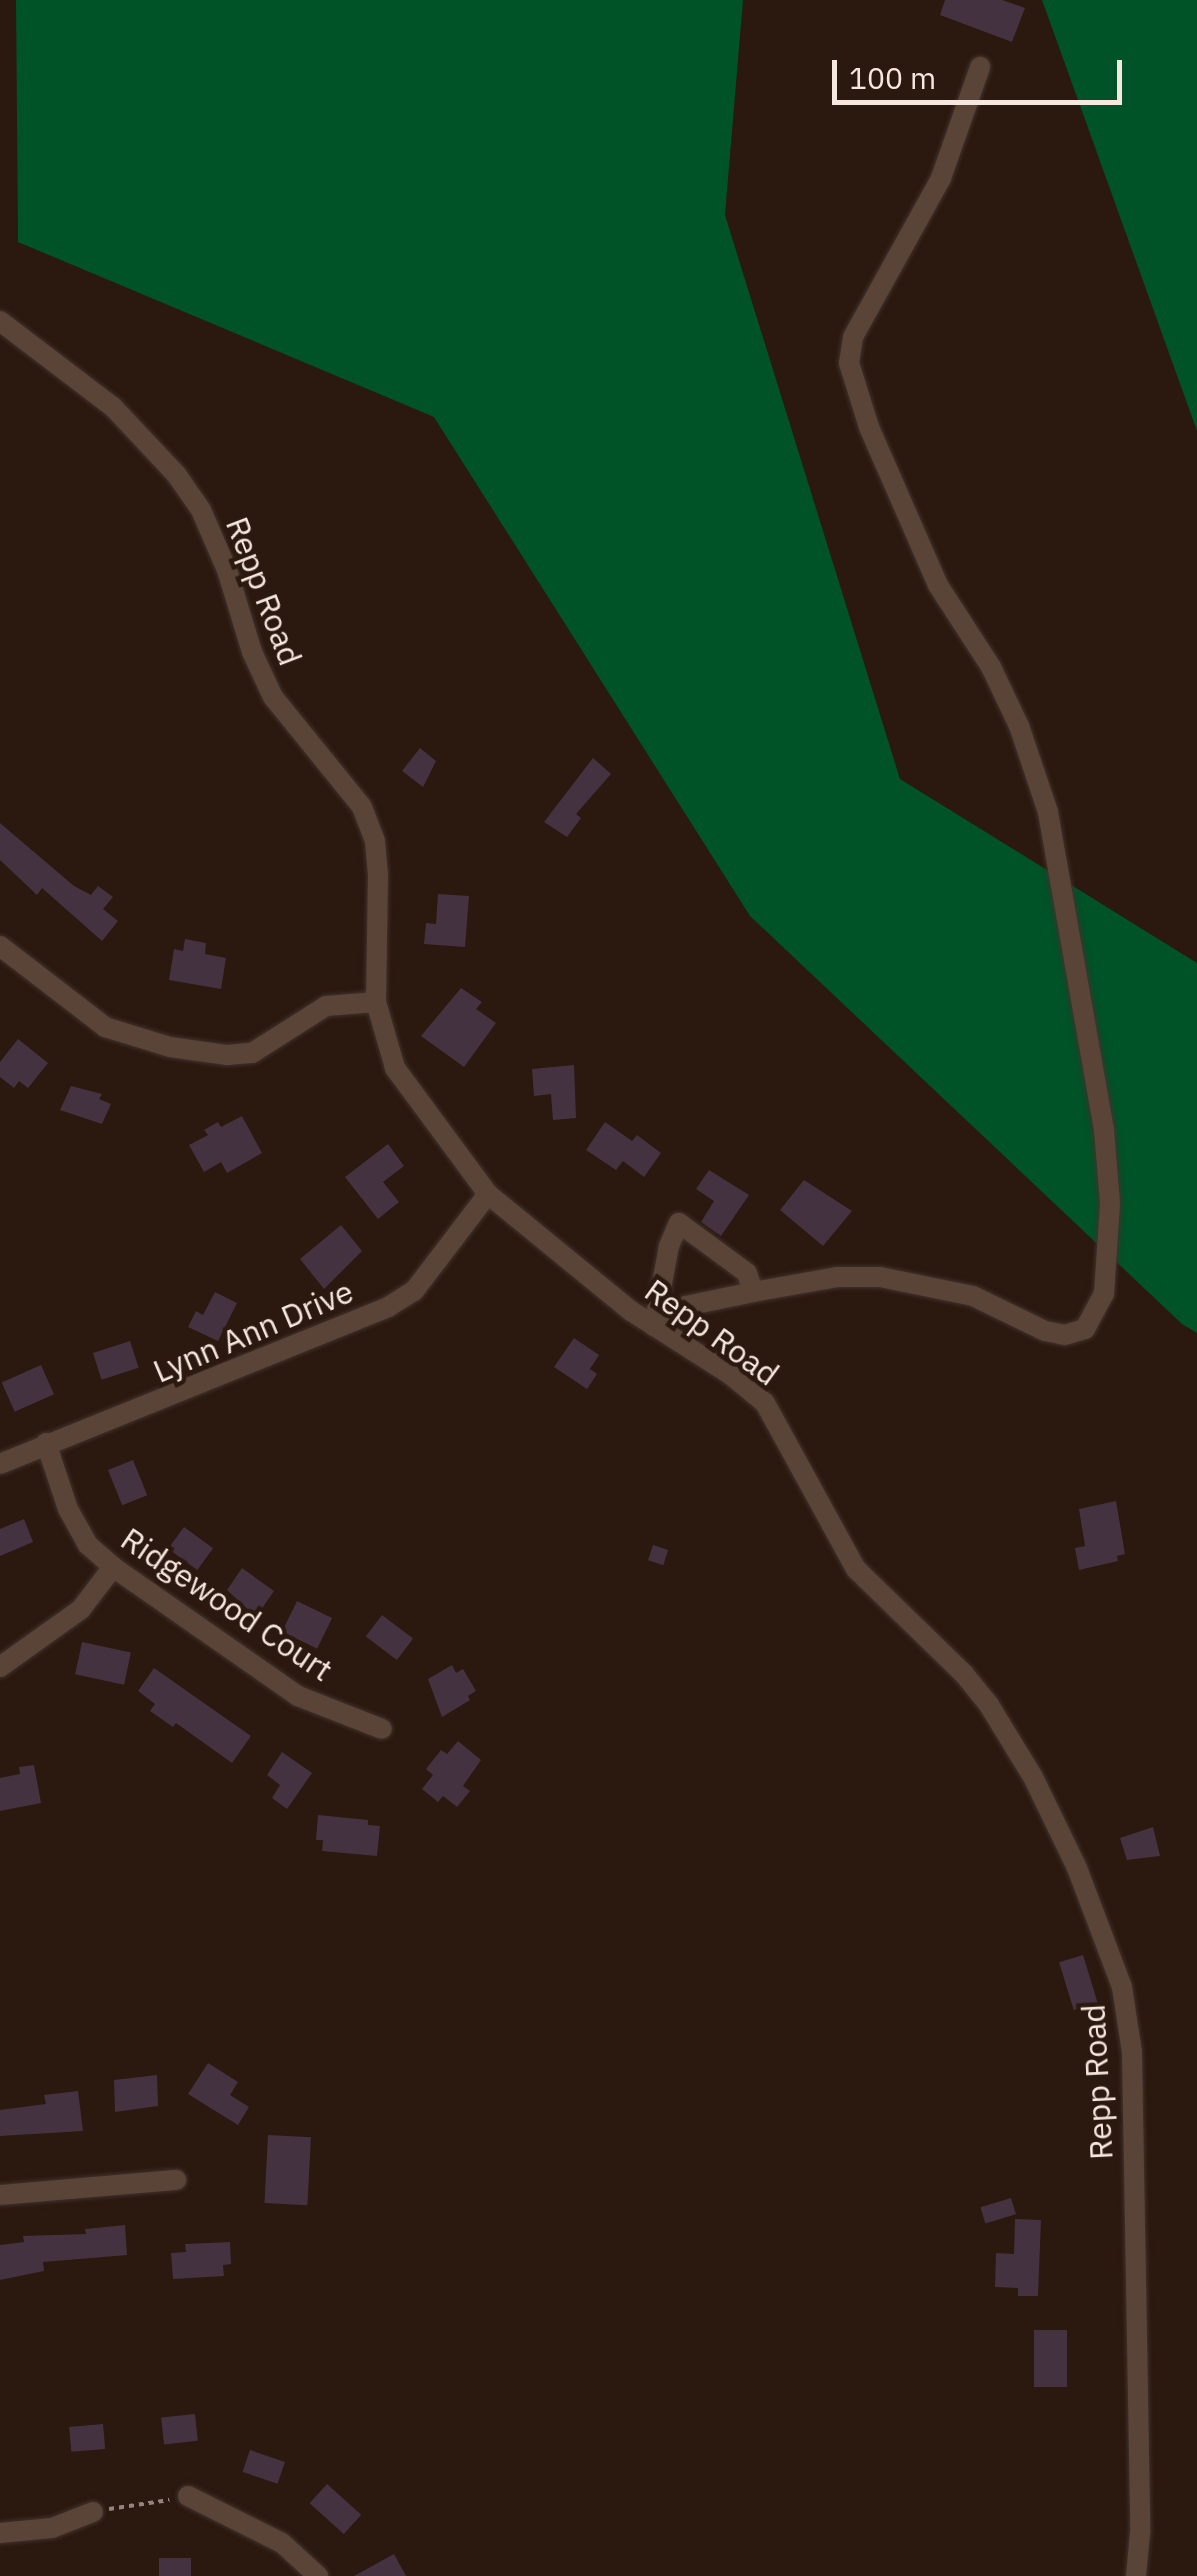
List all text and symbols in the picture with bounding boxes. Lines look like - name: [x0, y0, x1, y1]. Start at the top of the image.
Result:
- scale bar: [837, 40, 1127, 102]
- text: 100 m: [849, 58, 936, 97]
- street label: Repp Road: [218, 511, 310, 671]
- street label: Repp Road: [638, 1271, 786, 1393]
- street label: Lynn Ann Drive: [147, 1272, 359, 1390]
- street label: Ridgewood Court: [114, 1519, 340, 1689]
- street label: Repp Road: [1074, 2003, 1120, 2161]

